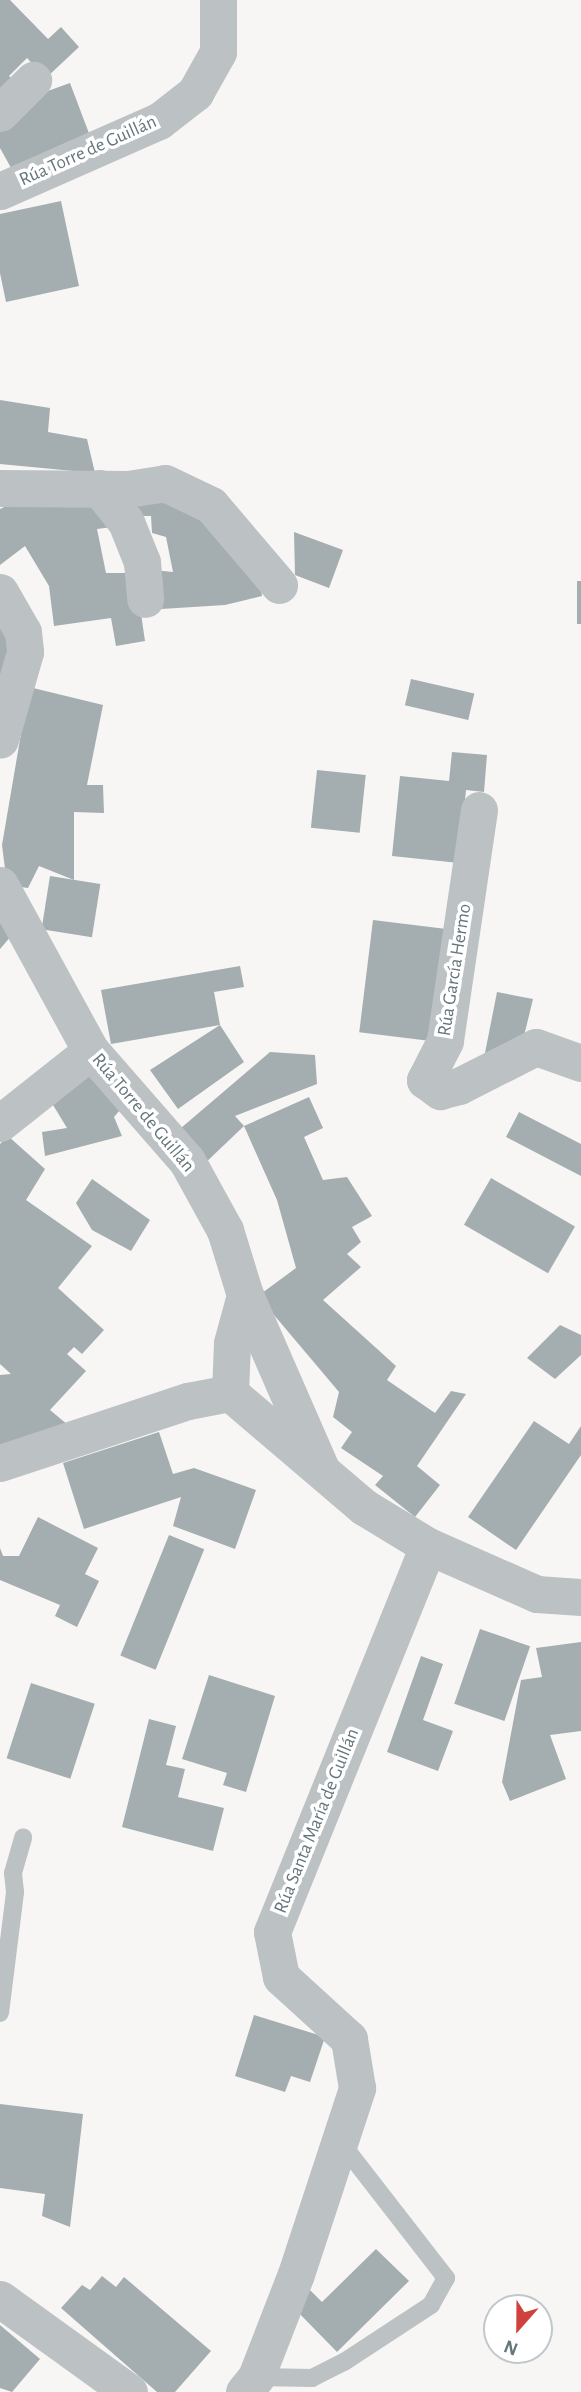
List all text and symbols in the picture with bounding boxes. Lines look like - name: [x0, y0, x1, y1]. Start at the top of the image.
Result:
- street label: Rúa Torre de Guillán: [16, 111, 160, 191]
- street label: Rúa García Hermo: [433, 902, 477, 1038]
- street label: Rúa Torre de Guillán: [87, 1049, 199, 1177]
- street label: Rúa Santa María de Guillán: [269, 1725, 365, 1917]
- north arrow: [483, 2294, 553, 2364]
- text: N: [501, 2336, 521, 2358]

